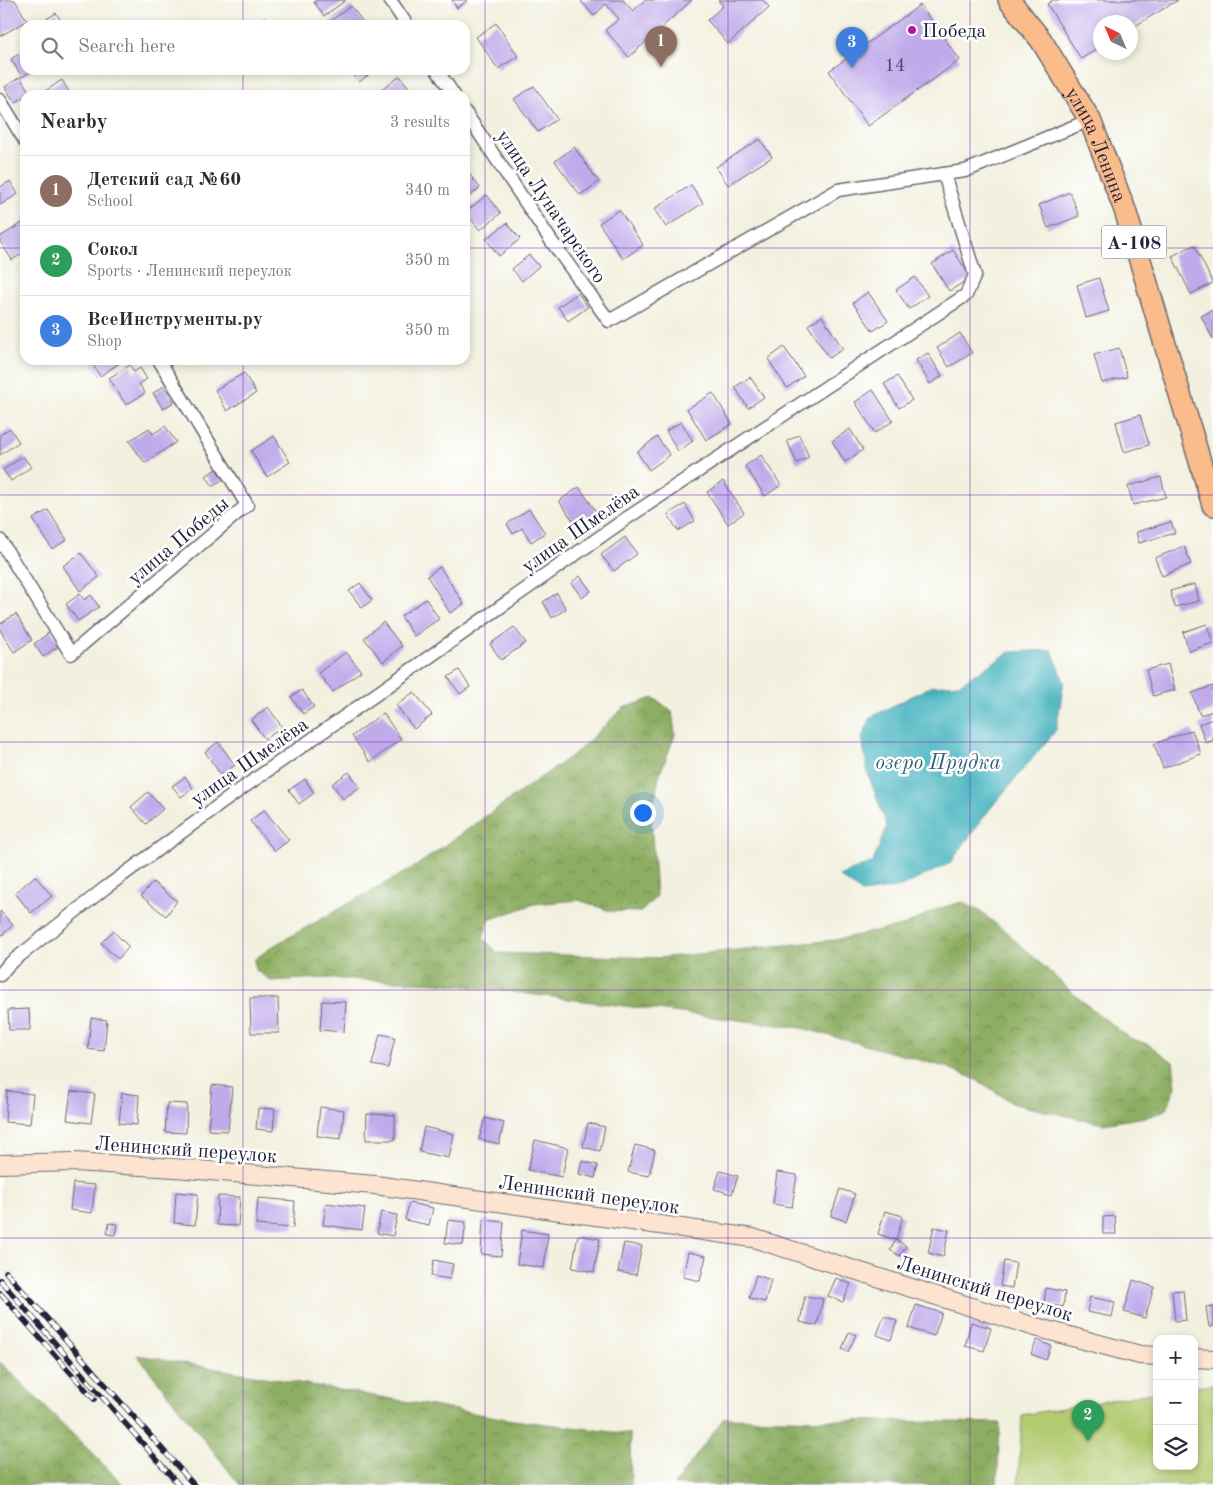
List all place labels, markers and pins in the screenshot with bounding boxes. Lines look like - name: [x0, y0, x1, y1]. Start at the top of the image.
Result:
- place label: Победа: [922, 22, 987, 42]
- marker: Победа: [906, 24, 918, 36]
- pin: 1: [645, 26, 677, 67]
- pin: 3: [836, 27, 868, 68]
- pin: 2: [1072, 1400, 1104, 1441]

